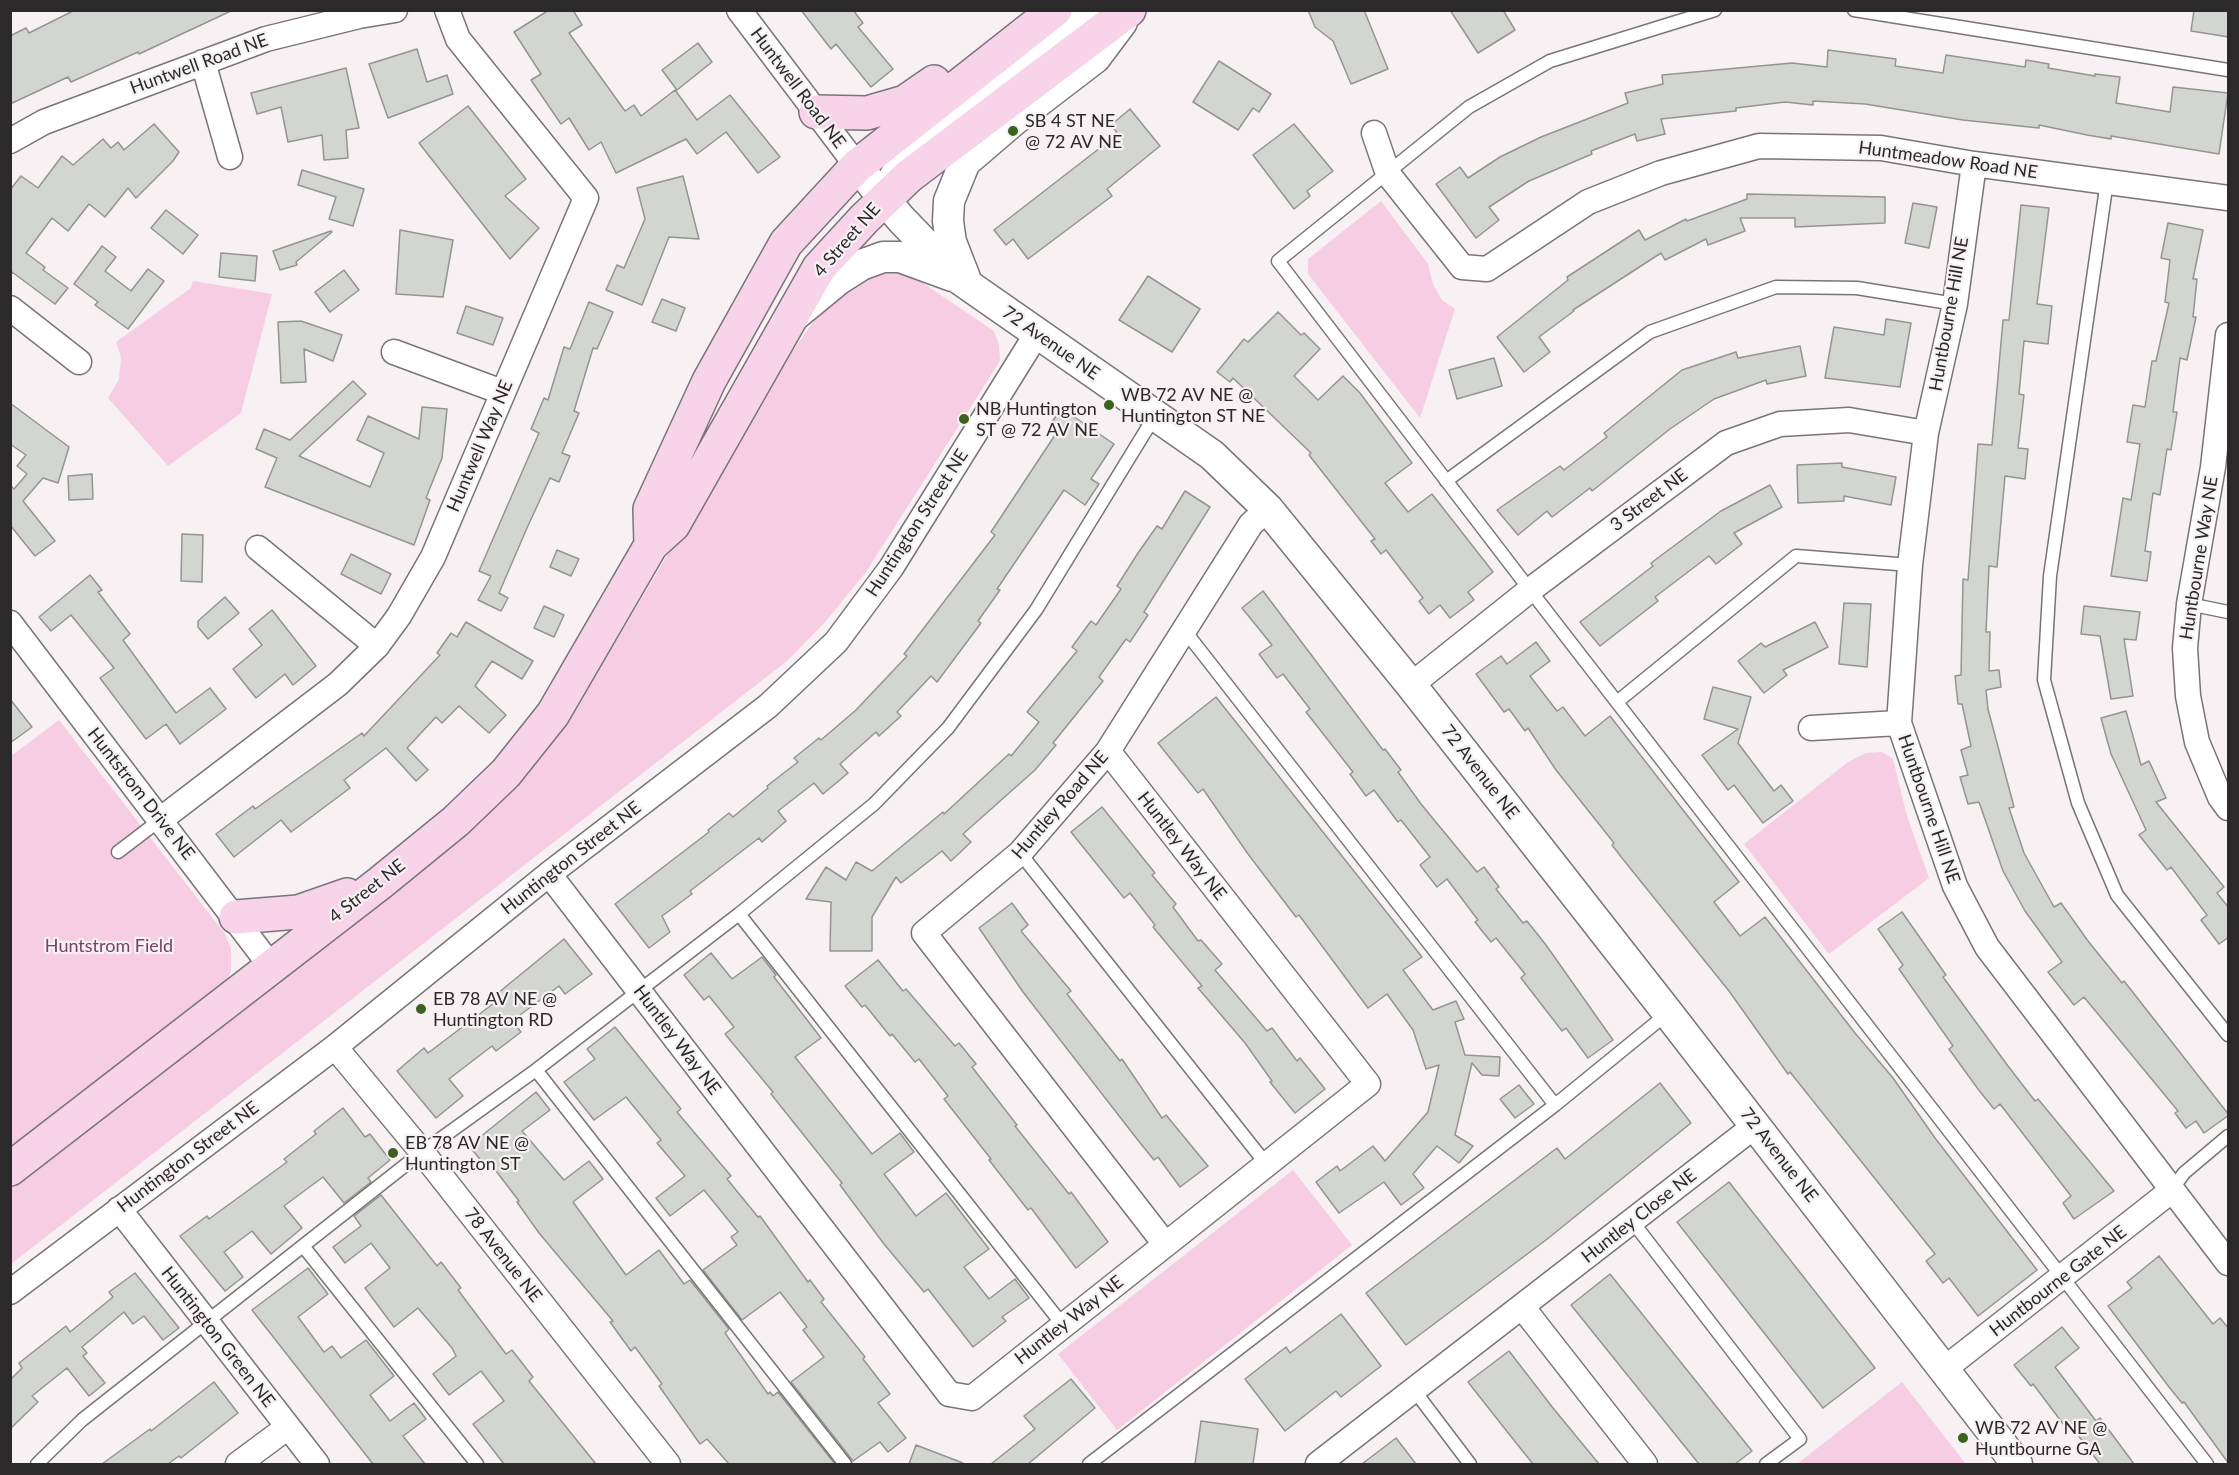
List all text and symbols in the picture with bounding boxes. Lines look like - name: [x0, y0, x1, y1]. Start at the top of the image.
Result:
- street label: Huntwell Road NE: [746, 23, 850, 153]
- street label: Huntwell Road NE: [127, 29, 271, 99]
- place label: SB 4 ST NE @ 72 AV NE: [1025, 110, 1122, 152]
- marker: SB 4 ST NE @ 72 AV NE: [1006, 124, 1020, 138]
- street label: Huntmeadow Road NE: [1857, 137, 2039, 183]
- street label: 4 Street NE: [809, 199, 885, 281]
- street label: Huntbourne Hill NE: [1925, 235, 1973, 393]
- street label: 72 Avenue NE: [998, 302, 1104, 384]
- street label: Huntwell Way NE: [443, 377, 517, 515]
- place label: WB 72 AV NE @ Huntington ST NE: [1121, 384, 1265, 426]
- place label: NB Huntington ST @ 72 AV NE: [976, 398, 1098, 440]
- marker: WB 72 AV NE @ Huntington ST NE: [1102, 398, 1116, 412]
- marker: NB Huntington ST @ 72 AV NE: [957, 412, 971, 426]
- street label: Huntington Street NE: [861, 445, 973, 601]
- street label: 3 Street NE: [1606, 464, 1692, 536]
- street label: Huntbourne Way NE: [2175, 475, 2223, 641]
- street label: 72 Avenue NE: [1436, 721, 1524, 823]
- street label: Huntstrom Drive NE: [83, 724, 199, 864]
- street label: Huntbourne Hill NE: [1893, 732, 1965, 886]
- street label: Huntley Road NE: [1007, 747, 1113, 863]
- street label: Huntley Way NE: [1133, 787, 1231, 905]
- street label: Huntington Street NE: [497, 797, 645, 919]
- street label: 4 Street NE: [324, 854, 410, 928]
- park label: Huntstrom Field: [45, 935, 173, 957]
- street label: Huntley Way NE: [629, 981, 725, 1099]
- place label: EB 78 AV NE @ Huntington RD: [433, 988, 557, 1030]
- marker: EB 78 AV NE @ Huntington RD: [414, 1002, 428, 1016]
- street label: Huntington Street NE: [113, 1097, 263, 1217]
- street label: 72 Avenue NE: [1735, 1104, 1823, 1206]
- place label: EB 78 AV NE @ Huntington ST: [405, 1132, 529, 1174]
- marker: EB 78 AV NE @ Huntington ST: [386, 1146, 400, 1160]
- street label: Huntley Close NE: [1577, 1164, 1701, 1268]
- street label: 78 Avenue NE: [459, 1204, 547, 1306]
- street label: Huntbourne Gate NE: [1985, 1221, 2131, 1341]
- street label: Huntington Green NE: [156, 1262, 280, 1412]
- street label: Huntley Way NE: [1010, 1271, 1128, 1369]
- place label: WB 72 AV NE @ Huntbourne GA: [1975, 1417, 2107, 1460]
- marker: WB 72 AV NE @ Huntbourne GA: [1956, 1431, 1970, 1445]

